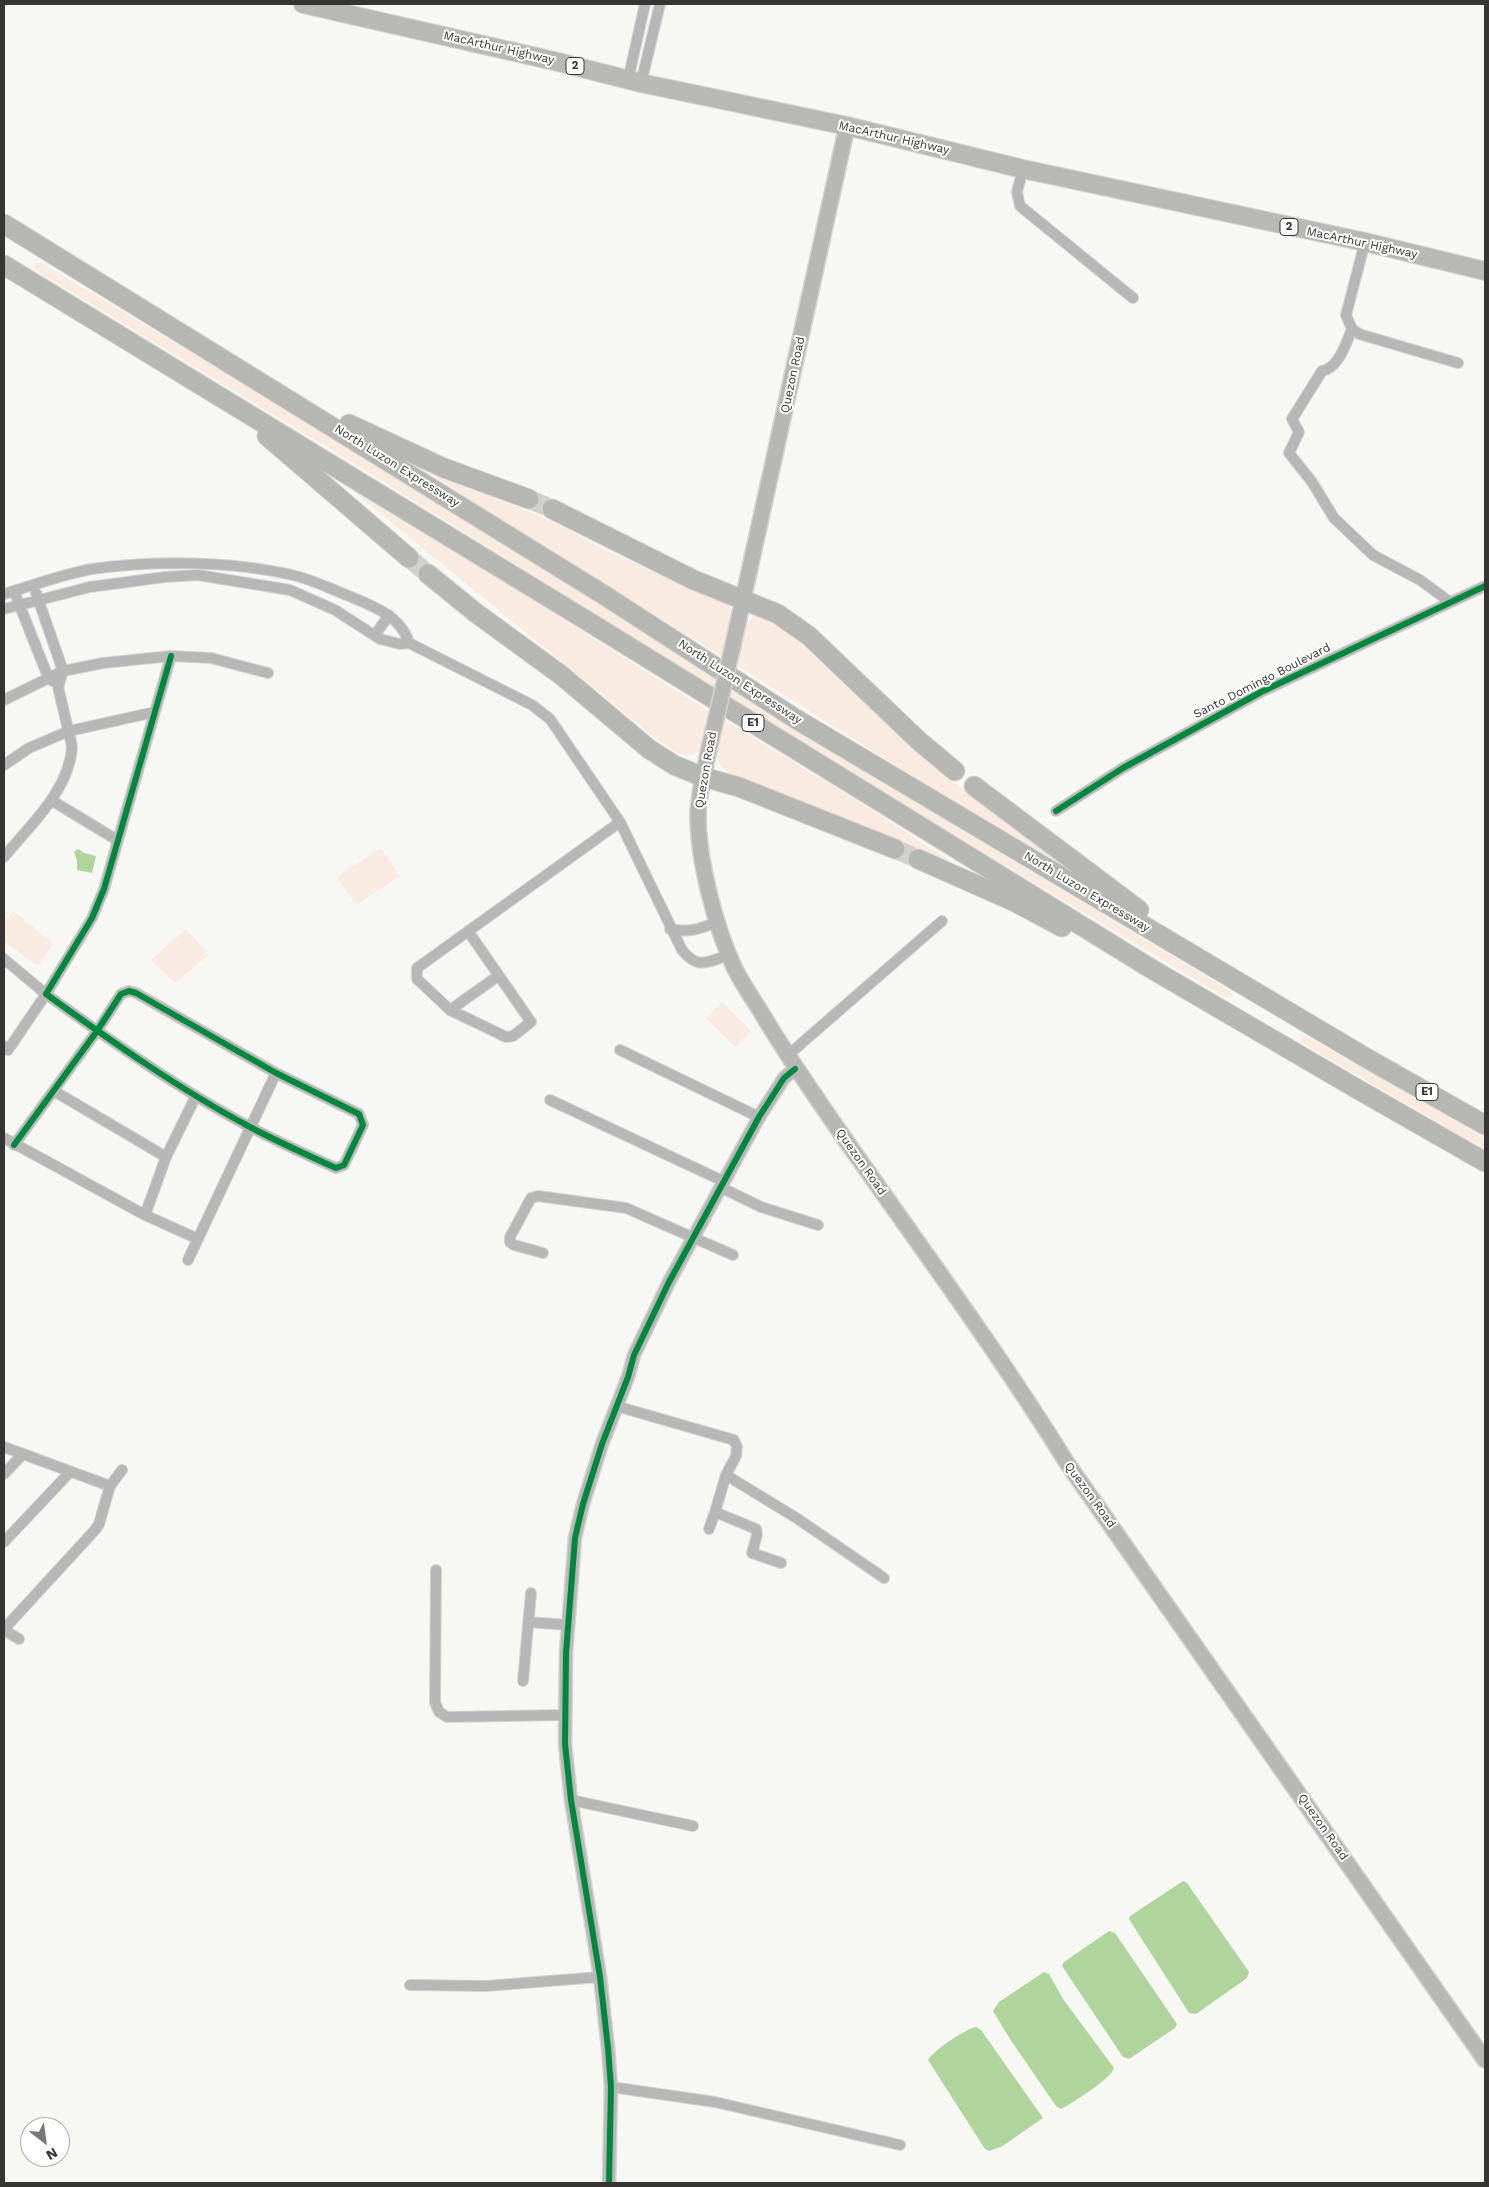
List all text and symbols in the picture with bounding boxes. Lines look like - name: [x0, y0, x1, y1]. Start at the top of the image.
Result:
- street label: MacArthur Highway: [442, 28, 556, 68]
- road number: 2: [566, 58, 584, 74]
- street label: MacArthur Highway: [837, 118, 951, 158]
- road number: 2: [1280, 218, 1298, 236]
- street label: MacArthur Highway: [1305, 224, 1419, 262]
- street label: Quezon Road: [778, 336, 808, 414]
- street label: North Luzon Expressway: [332, 422, 462, 510]
- street label: North Luzon Expressway: [675, 637, 805, 727]
- street label: Santo Domingo Boulevard: [1191, 640, 1333, 722]
- road number: E1: [742, 714, 764, 731]
- street label: Quezon Road: [692, 731, 720, 809]
- street label: North Luzon Expressway: [1021, 849, 1153, 935]
- road number: E1: [1416, 1084, 1438, 1100]
- street label: Quezon Road: [833, 1126, 889, 1198]
- street label: Quezon Road: [1061, 1459, 1119, 1531]
- street label: Quezon Road: [1295, 1791, 1351, 1863]
- north arrow: [20, 2117, 70, 2167]
- text: N: [44, 2145, 60, 2164]

